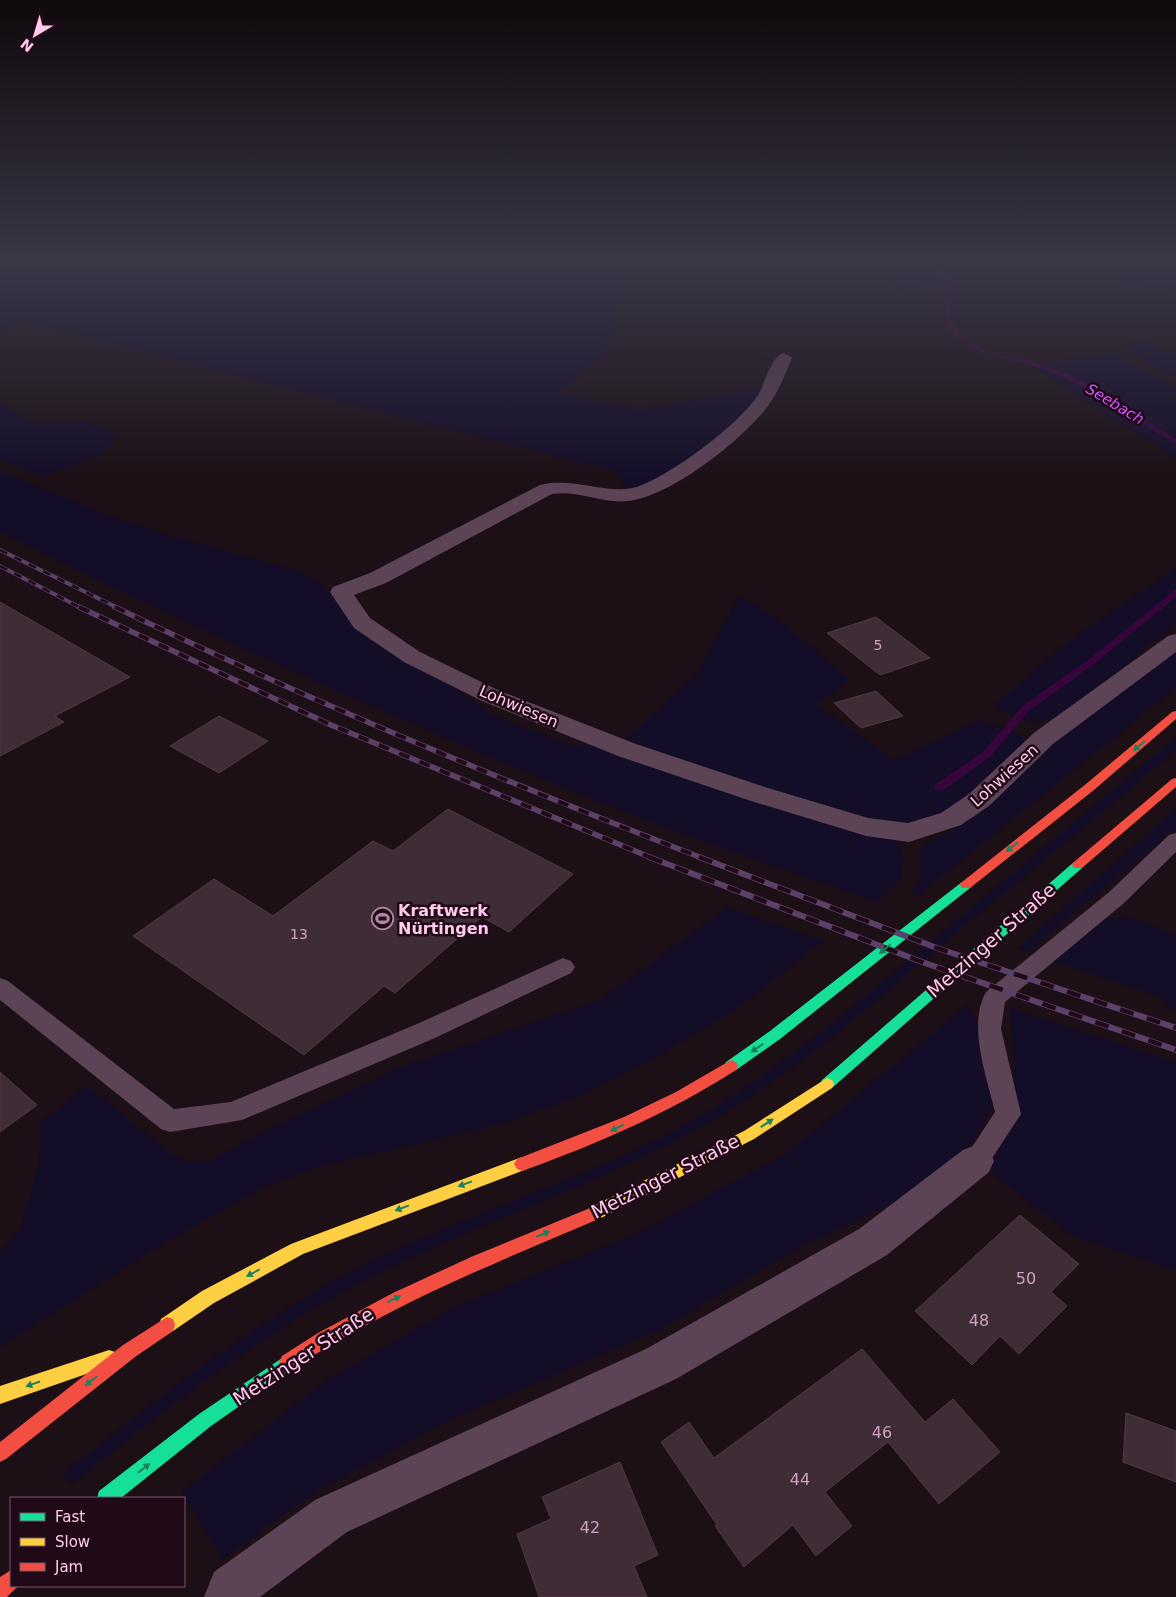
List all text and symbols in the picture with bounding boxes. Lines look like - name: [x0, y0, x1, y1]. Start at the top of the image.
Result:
- north arrow: [10, 10, 60, 60]
- text: N: [17, 35, 37, 55]
- water label: Seebach: [1083, 380, 1147, 428]
- house number: 5: [874, 637, 882, 653]
- street label: Lohwiesen: [476, 681, 561, 732]
- street label: Lohwiesen: [967, 740, 1042, 811]
- one-way arrow: [1132, 740, 1145, 751]
- one-way arrow: [1006, 842, 1019, 853]
- street label: Metzinger Straße: [922, 878, 1060, 1002]
- place label: Kraftwerk Nürtingen: [398, 901, 489, 938]
- sports icon: Kraftwerk Nürtingen: [370, 907, 394, 931]
- house number: 13: [290, 926, 308, 942]
- one-way arrow: [879, 944, 892, 955]
- one-way arrow: [750, 1043, 763, 1053]
- one-way arrow: [760, 1118, 774, 1128]
- one-way arrow: [610, 1124, 624, 1132]
- street label: Metzinger Straße: [587, 1129, 743, 1223]
- one-way arrow: [457, 1181, 472, 1188]
- one-way arrow: [394, 1205, 409, 1212]
- one-way arrow: [536, 1230, 550, 1238]
- one-way arrow: [246, 1269, 260, 1277]
- house number: 50: [1016, 1269, 1036, 1288]
- one-way arrow: [387, 1295, 401, 1303]
- street label: Metzinger Straße: [229, 1302, 377, 1410]
- house number: 48: [969, 1311, 989, 1330]
- one-way arrow: [85, 1376, 98, 1387]
- one-way arrow: [26, 1380, 41, 1388]
- house number: 46: [872, 1423, 892, 1442]
- one-way arrow: [137, 1463, 151, 1473]
- house number: 44: [790, 1470, 810, 1489]
- legend: [10, 1497, 185, 1587]
- text: Fast: [55, 1508, 85, 1526]
- house number: 42: [580, 1518, 600, 1537]
- text: Slow: [55, 1533, 90, 1551]
- text: Jam: [54, 1558, 83, 1576]

